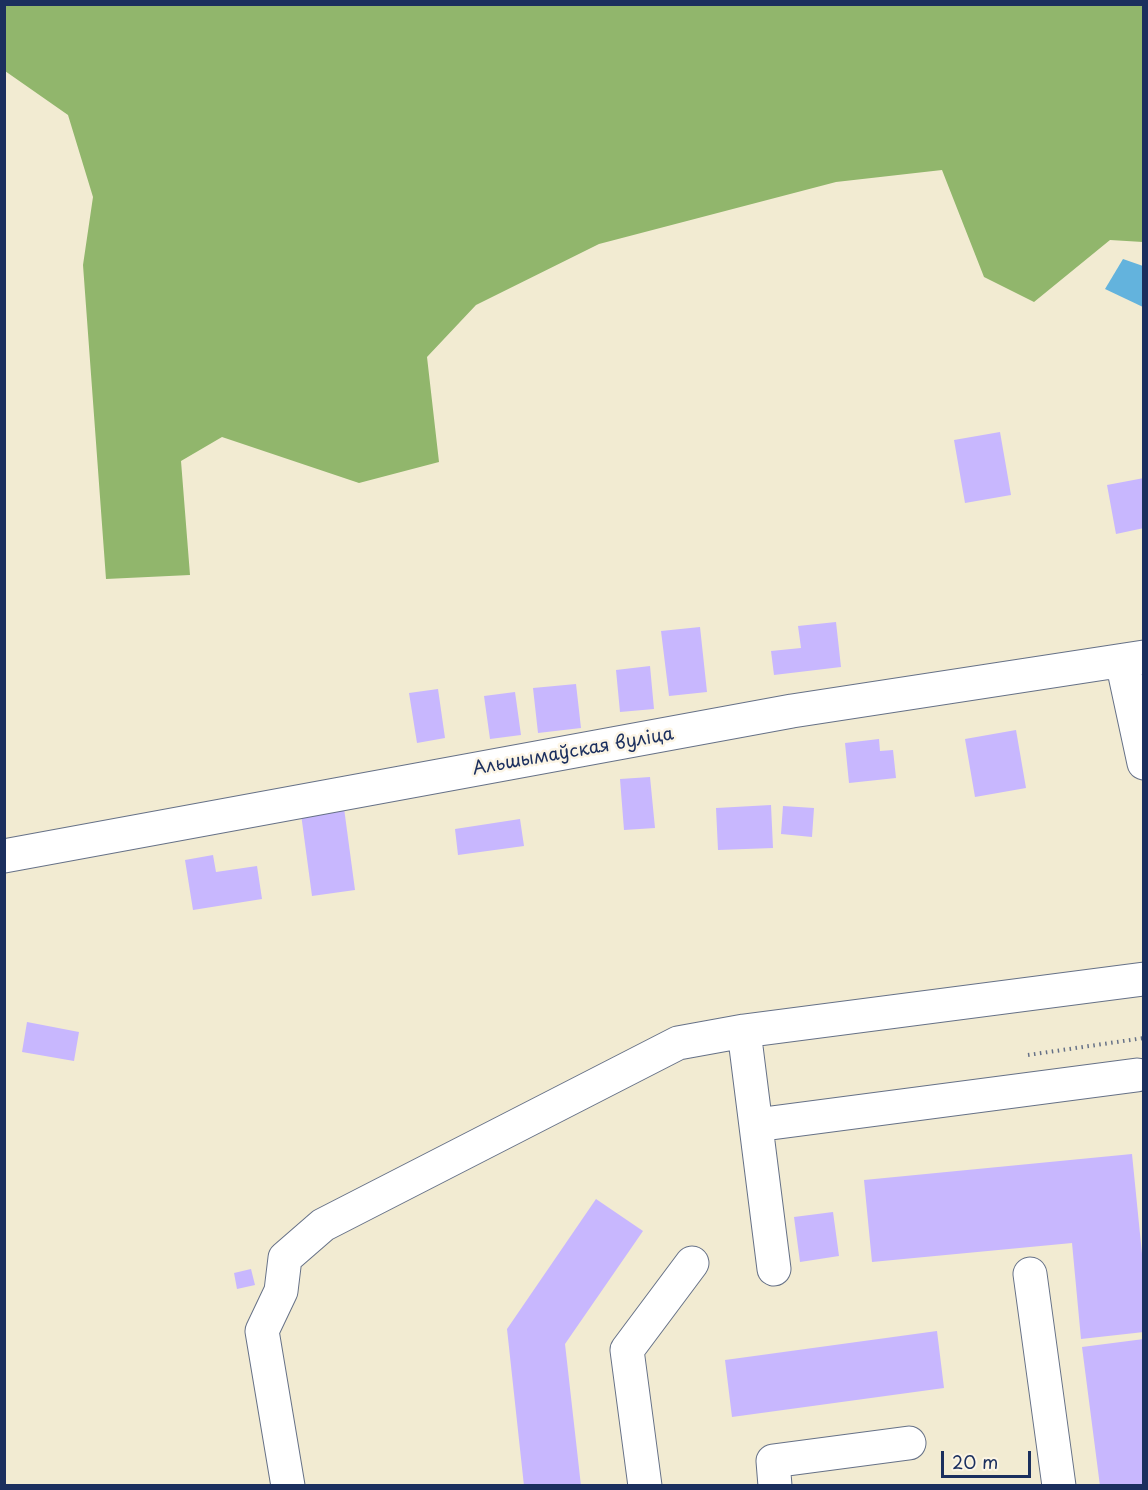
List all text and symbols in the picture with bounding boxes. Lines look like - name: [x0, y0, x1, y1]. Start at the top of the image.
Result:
- street label: Альшымаўская вуліца: [471, 724, 675, 780]
- scale bar: [944, 1439, 1034, 1477]
- text: 20 m: [952, 1448, 998, 1475]

